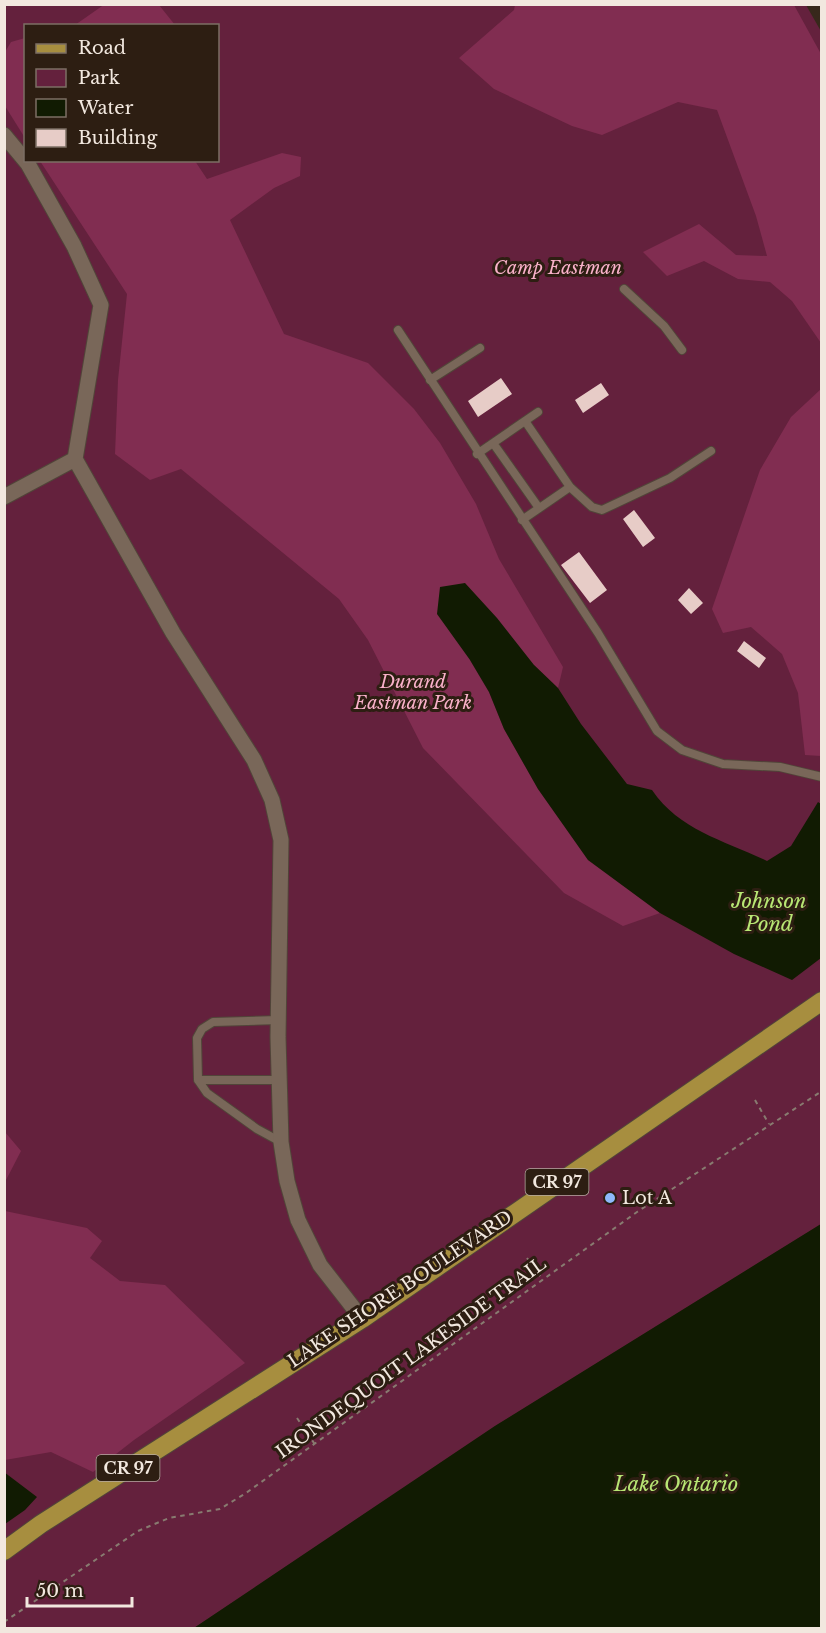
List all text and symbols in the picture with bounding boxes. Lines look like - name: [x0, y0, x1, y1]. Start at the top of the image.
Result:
- legend: [24, 24, 219, 162]
- text: Road: [78, 37, 126, 59]
- text: Park: [78, 67, 120, 89]
- text: Water: [77, 97, 134, 119]
- text: Building: [78, 127, 157, 149]
- park label: Camp Eastman: [494, 257, 622, 279]
- park label: Durand Eastman Park: [353, 671, 472, 714]
- water label: Johnson Pond: [730, 889, 807, 936]
- road number: CR 97: [526, 1169, 588, 1195]
- place label: Lot A: [622, 1187, 673, 1209]
- marker: Lot A: [603, 1191, 617, 1205]
- street label: LAKE SHORE BOULEVARD: [284, 1206, 516, 1372]
- street label: IRONDEQUOIT LAKESIDE TRAIL: [272, 1253, 550, 1463]
- road number: CR 97: [96, 1455, 160, 1481]
- water label: Lake Ontario: [613, 1472, 738, 1496]
- scale bar: [27, 1570, 132, 1608]
- text: 50 m: [36, 1580, 84, 1602]

